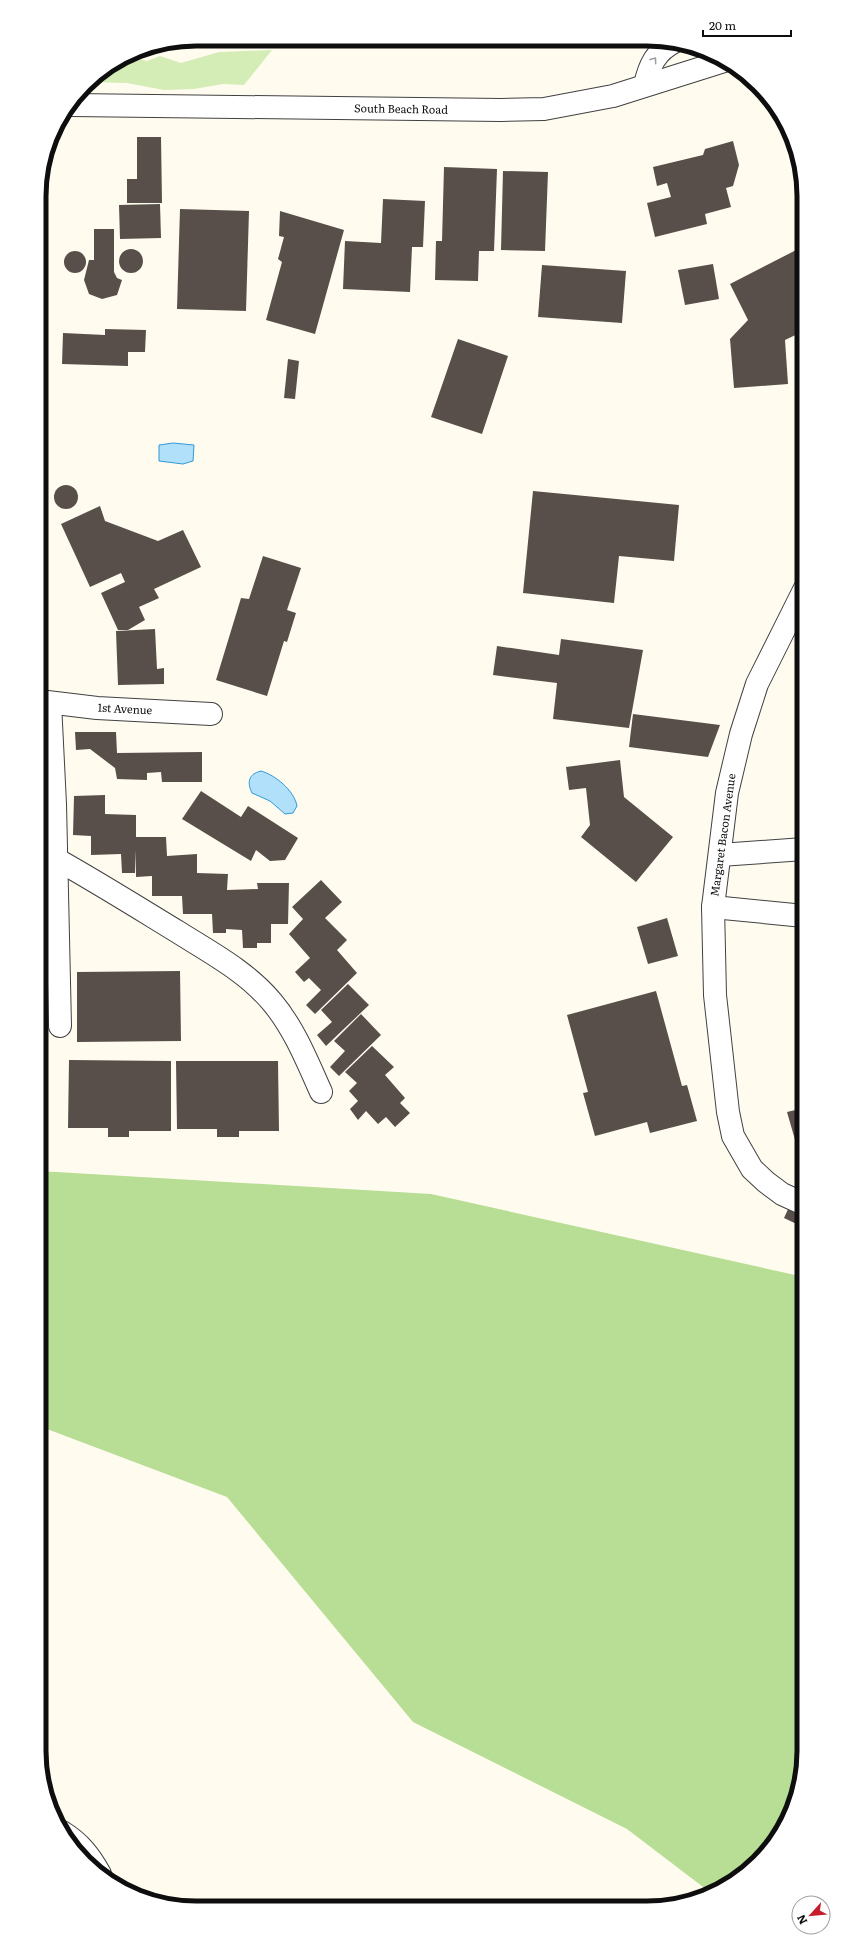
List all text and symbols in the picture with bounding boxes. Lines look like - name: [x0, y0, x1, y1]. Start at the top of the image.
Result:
- scale bar: [703, 12, 791, 38]
- text: 20 m: [709, 16, 736, 34]
- one-way arrow: [649, 57, 656, 64]
- street label: South Beach Road: [354, 99, 448, 117]
- street label: 1st Avenue: [97, 699, 153, 717]
- street label: Margaret Bacon Avenue: [705, 772, 739, 897]
- north arrow: [791, 1895, 831, 1935]
- text: N: [792, 1912, 810, 1928]

